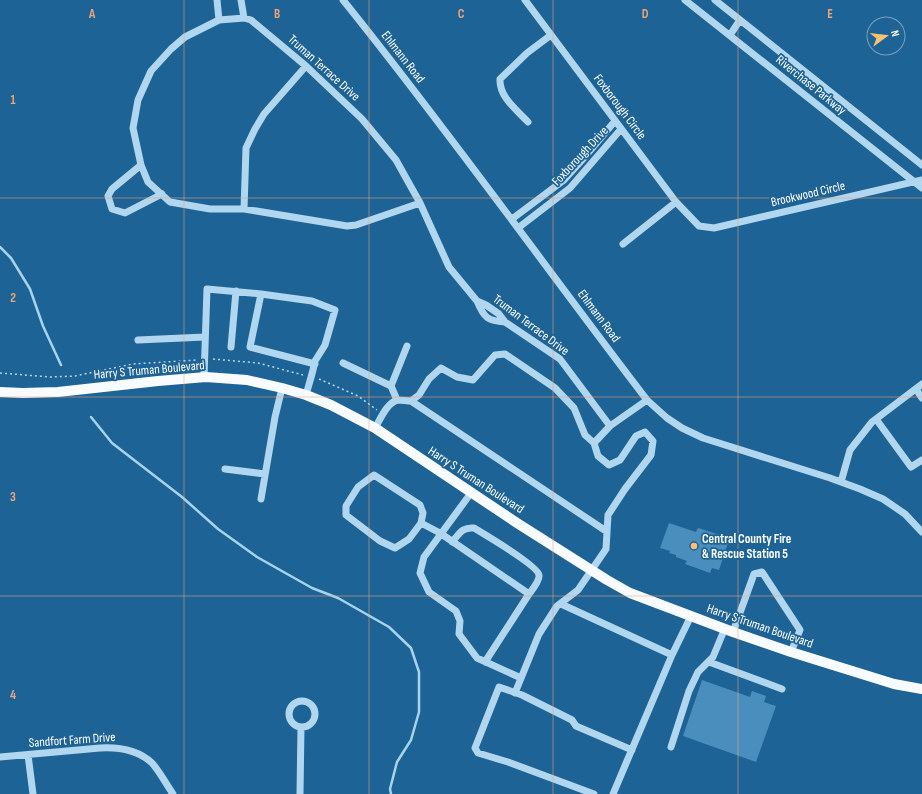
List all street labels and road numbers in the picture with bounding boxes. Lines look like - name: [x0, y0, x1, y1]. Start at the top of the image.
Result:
- street label: Ehlmann Road: [378, 28, 428, 86]
- street label: Truman Terrace Drive: [285, 31, 363, 105]
- street label: Riverchase Parkway: [773, 52, 849, 118]
- street label: Foxborough Circle: [590, 71, 650, 143]
- street label: Foxborough Drive: [548, 123, 612, 189]
- street label: Brookwood Circle: [769, 178, 847, 210]
- street label: Ehlmann Road: [574, 287, 624, 345]
- street label: Truman Terrace Drive: [490, 291, 572, 359]
- street label: Harry S Truman Boulevard: [93, 357, 205, 383]
- street label: Harry S Truman Boulevard: [425, 443, 527, 517]
- street label: Harry S Truman Boulevard: [705, 600, 815, 652]
- street label: Sandfort Farm Drive: [28, 729, 116, 751]

